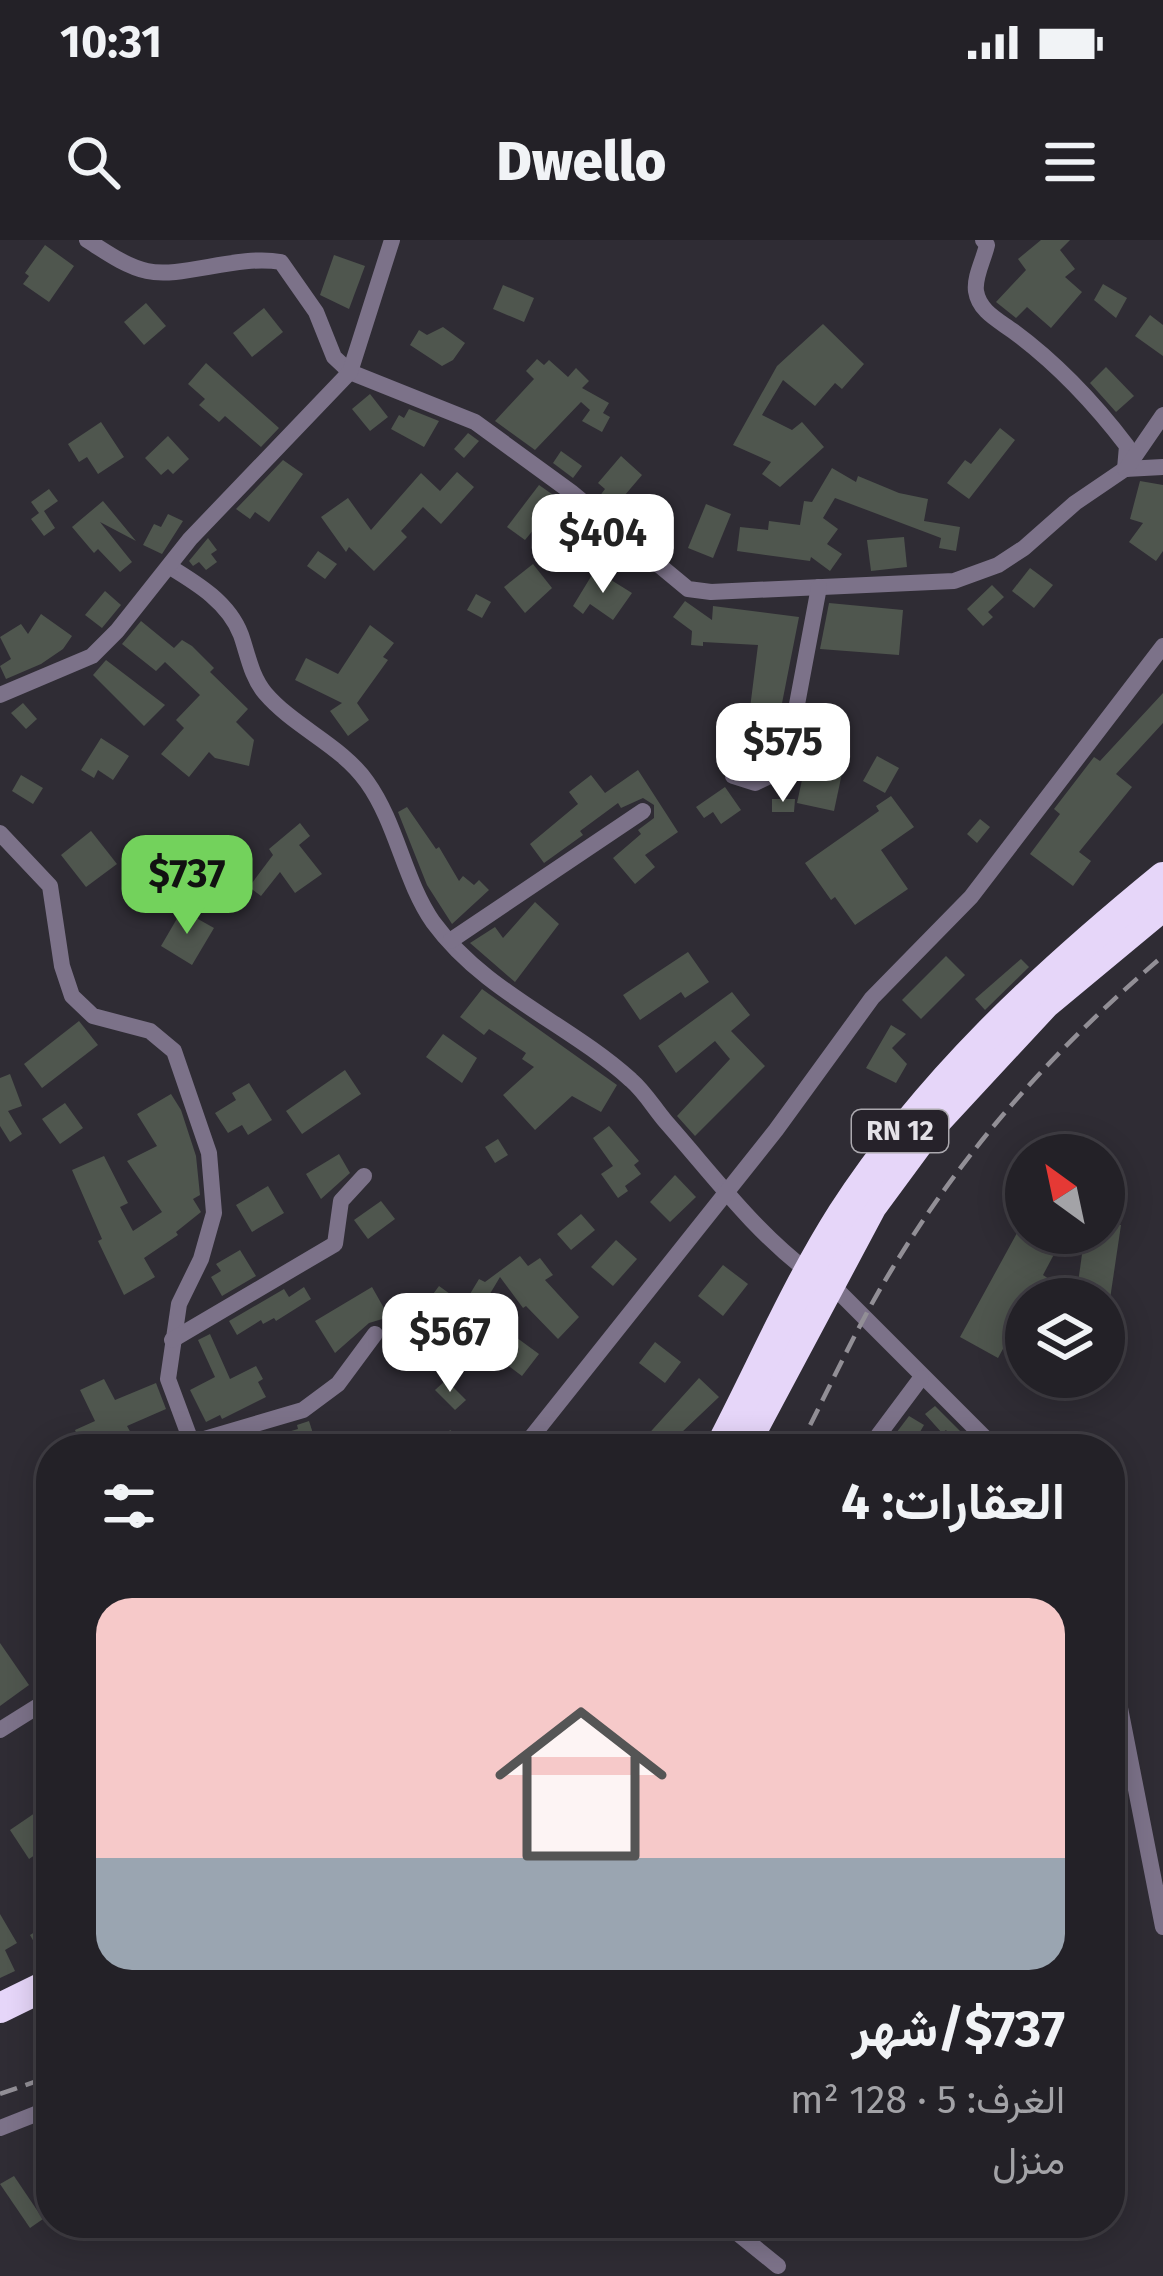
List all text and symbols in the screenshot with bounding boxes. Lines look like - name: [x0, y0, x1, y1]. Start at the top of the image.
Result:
- text: 10:31: [60, 15, 162, 69]
- icon: search: [60, 129, 126, 195]
- icon: menu: [1037, 129, 1103, 195]
- text: Dwello: [497, 130, 666, 194]
- pin: $404: [532, 494, 674, 596]
- text: $404: [559, 510, 647, 556]
- pin: $575: [712, 703, 854, 805]
- text: $575: [743, 719, 823, 765]
- pin: $737: [116, 835, 258, 937]
- text: $737: [149, 851, 225, 897]
- road number: RN 12: [852, 1110, 948, 1152]
- north arrow: [1005, 1134, 1125, 1254]
- map controls: [1005, 1134, 1125, 1398]
- button: layers: [1005, 1278, 1125, 1398]
- pin: $567: [379, 1293, 521, 1395]
- text: $567: [409, 1309, 491, 1355]
- text: العقارات: 4: [841, 1471, 1065, 1533]
- icon: filters: [96, 1473, 162, 1539]
- icon: home: [473, 1676, 689, 1892]
- text: $737/شهر: [852, 1998, 1065, 2060]
- text: الغرف: 5 · 128 m²: [790, 2077, 1065, 2123]
- text: منزل: [992, 2138, 1065, 2184]

